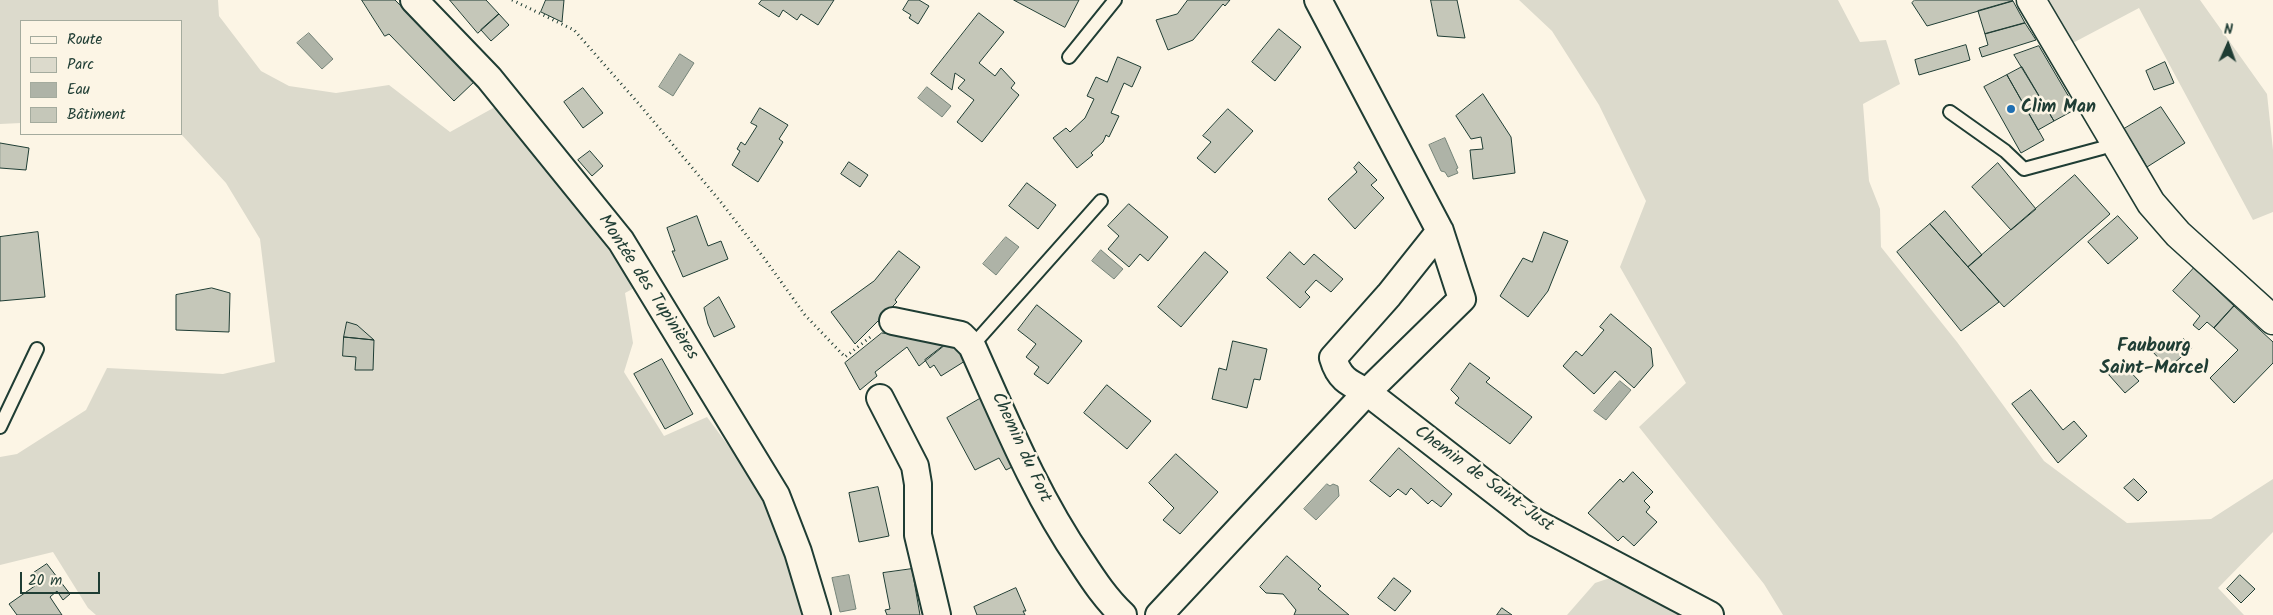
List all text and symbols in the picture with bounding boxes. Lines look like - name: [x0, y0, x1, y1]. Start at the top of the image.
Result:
- text: N: [2224, 19, 2233, 41]
- legend: [20, 20, 182, 135]
- north arrow: [2203, 20, 2253, 70]
- text: Route: [67, 28, 102, 52]
- text: Parc: [67, 53, 94, 77]
- text: Eau: [67, 78, 90, 102]
- place label: Clim Man: [2021, 98, 2096, 120]
- text: Bâtiment: [67, 103, 126, 127]
- marker: Clim Man: [2005, 103, 2017, 115]
- street label: Montée des Tupinières: [592, 211, 702, 365]
- district label: Faubourg Saint-Marcel: [2100, 337, 2208, 381]
- street label: Chemin du Fort: [985, 389, 1055, 507]
- street label: Chemin de Saint-Just: [1409, 422, 1557, 538]
- scale bar: [22, 562, 102, 594]
- text: 20 m: [28, 569, 62, 593]

